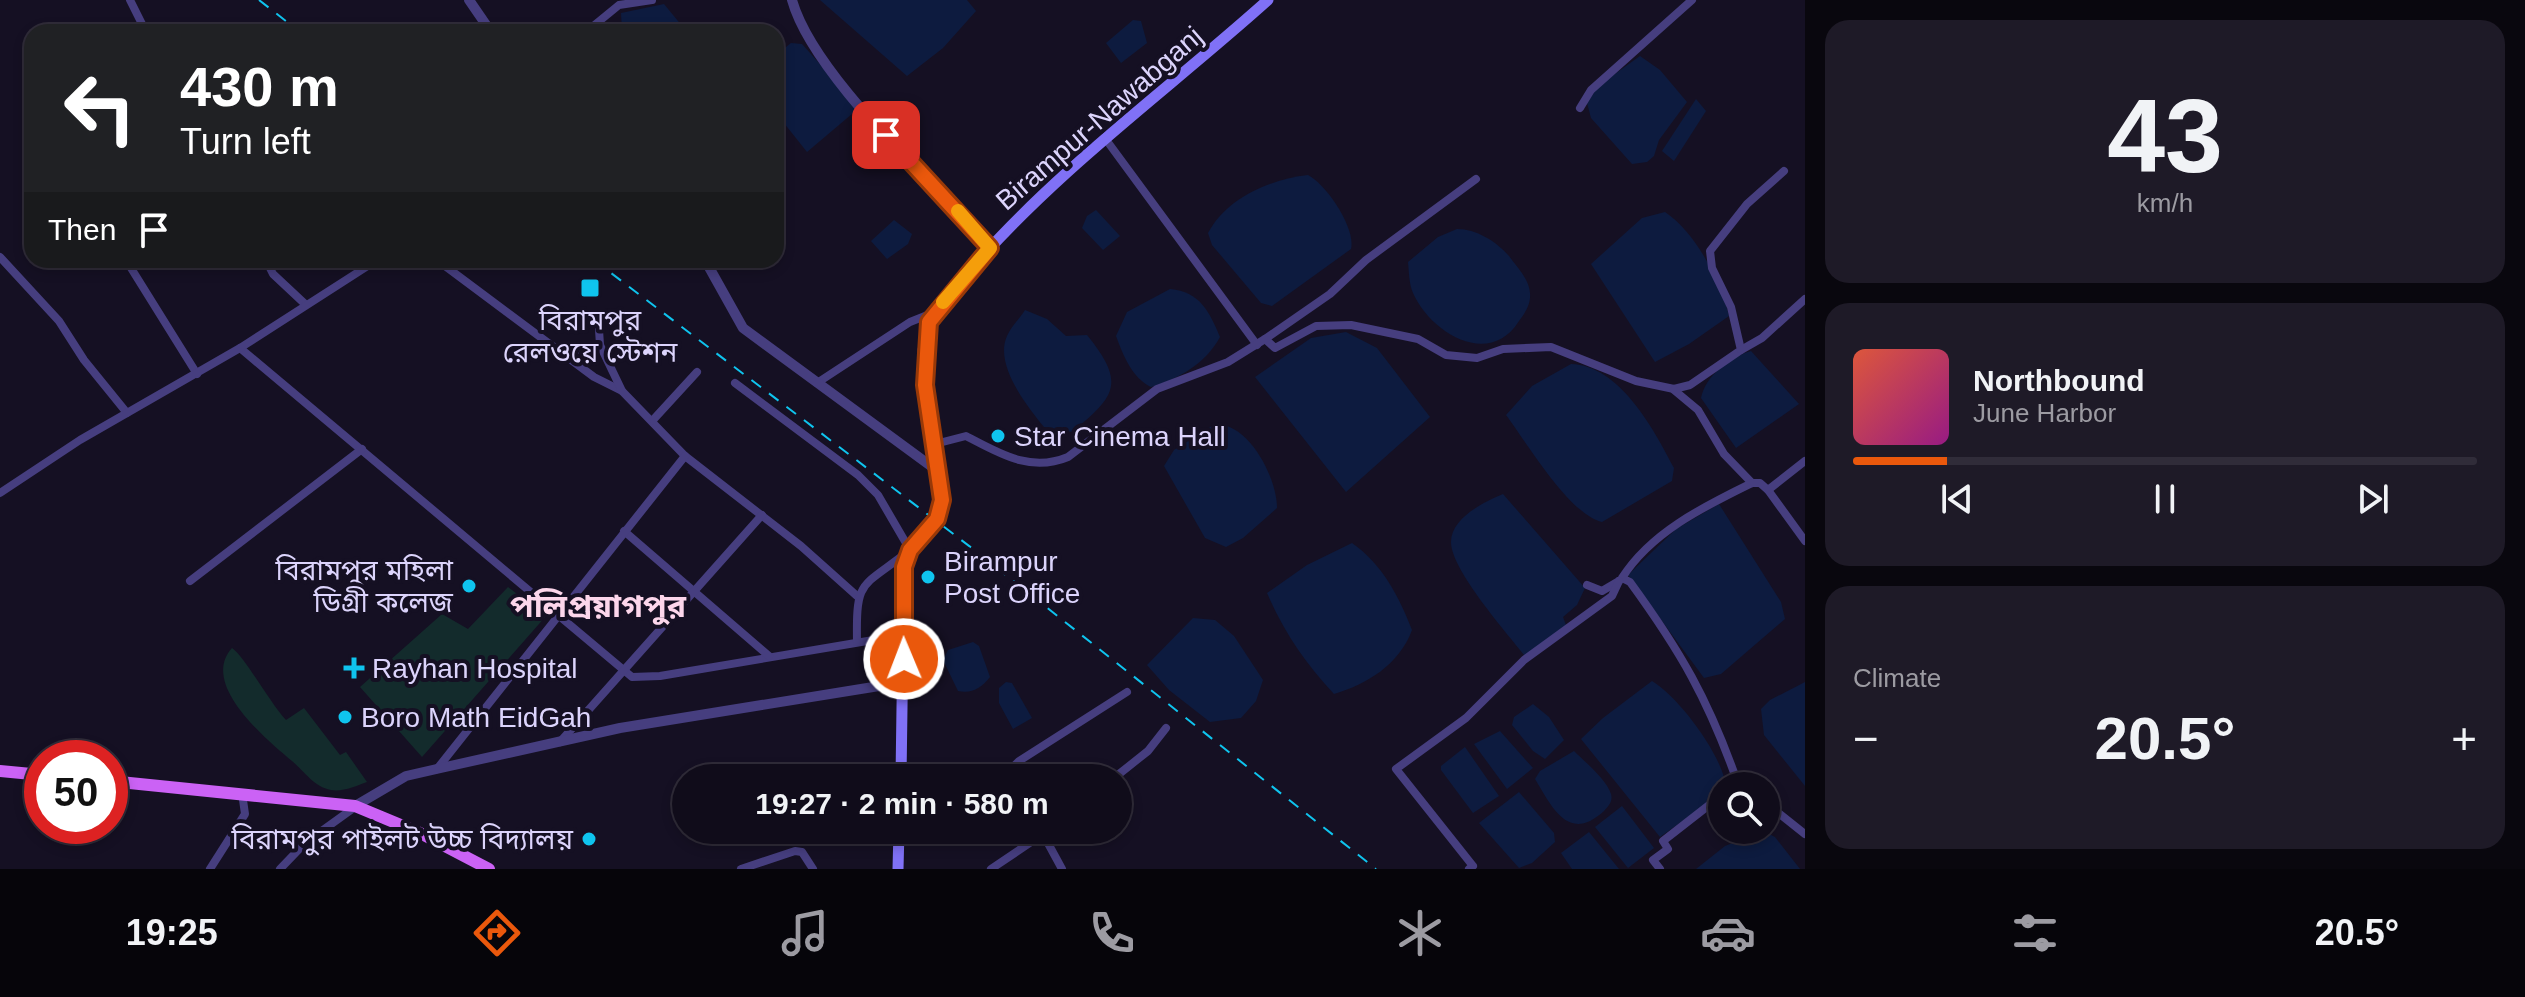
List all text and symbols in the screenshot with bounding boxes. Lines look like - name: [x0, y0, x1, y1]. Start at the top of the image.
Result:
- street label: Birampur-Nawabganj: [990, 20, 1209, 216]
- text: 430 m: [180, 55, 339, 118]
- icon: left: [48, 56, 152, 160]
- text: 43: [2107, 78, 2223, 194]
- pin: [852, 101, 920, 169]
- icon: arrive: [864, 113, 908, 157]
- text: Turn left: [180, 121, 311, 162]
- text: km/h: [2137, 188, 2193, 218]
- icon: arrive: [132, 208, 176, 252]
- text: Then: [48, 213, 116, 246]
- marker: বিরামপুর রেলওয়ে স্টেশন: [579, 277, 601, 299]
- place label: বিরামপুর রেলওয়ে স্টেশন: [503, 304, 678, 368]
- text: Northbound: [1973, 364, 2145, 397]
- text: June Harbor: [1973, 398, 2116, 428]
- place label: Star Cinema Hall: [1014, 421, 1226, 452]
- marker: Star Cinema Hall: [989, 427, 1007, 445]
- icon: previous: [1935, 477, 1979, 521]
- icon: pause: [2143, 477, 2187, 521]
- icon: next: [2351, 477, 2395, 521]
- place label: Birampur Post Office: [944, 546, 1080, 609]
- place label: বিরামপুর মহিলা ডিগ্রী কলেজ: [275, 554, 454, 618]
- marker: Birampur Post Office: [919, 568, 937, 586]
- marker: বিরামপুর মহিলা ডিগ্রী কলেজ: [460, 577, 478, 595]
- district label: পলিপ্রয়াগপুর: [510, 588, 687, 625]
- position arrow: [862, 617, 946, 701]
- place label: Rayhan Hospital: [372, 653, 577, 684]
- marker: Rayhan Hospital: [343, 657, 365, 679]
- text: Climate: [1853, 663, 1941, 693]
- place label: Boro Math EidGah: [361, 702, 591, 733]
- text: 20.5°: [2095, 705, 2235, 772]
- marker: Boro Math EidGah: [336, 708, 354, 726]
- text: −: [1853, 714, 1879, 763]
- text: +: [2451, 714, 2477, 763]
- speed limit sign: 50: [24, 740, 128, 844]
- map controls: [1708, 772, 1780, 844]
- button: search: [1708, 772, 1780, 844]
- text: 19:27 · 2 min · 580 m: [755, 787, 1049, 820]
- place label: বিরামপুর পাইলট উচ্চ বিদ্যালয়: [230, 823, 573, 856]
- marker: বিরামপুর পাইলট উচ্চ বিদ্যালয়: [580, 830, 598, 848]
- icon: directions: [469, 905, 525, 961]
- icon: music: [777, 905, 833, 961]
- icon: phone: [1084, 905, 1140, 961]
- icon: climate: [1392, 905, 1448, 961]
- icon: car: [1700, 905, 1756, 961]
- icon: filters: [2007, 905, 2063, 961]
- text: 19:25: [126, 912, 218, 953]
- text: 20.5°: [2315, 912, 2399, 953]

